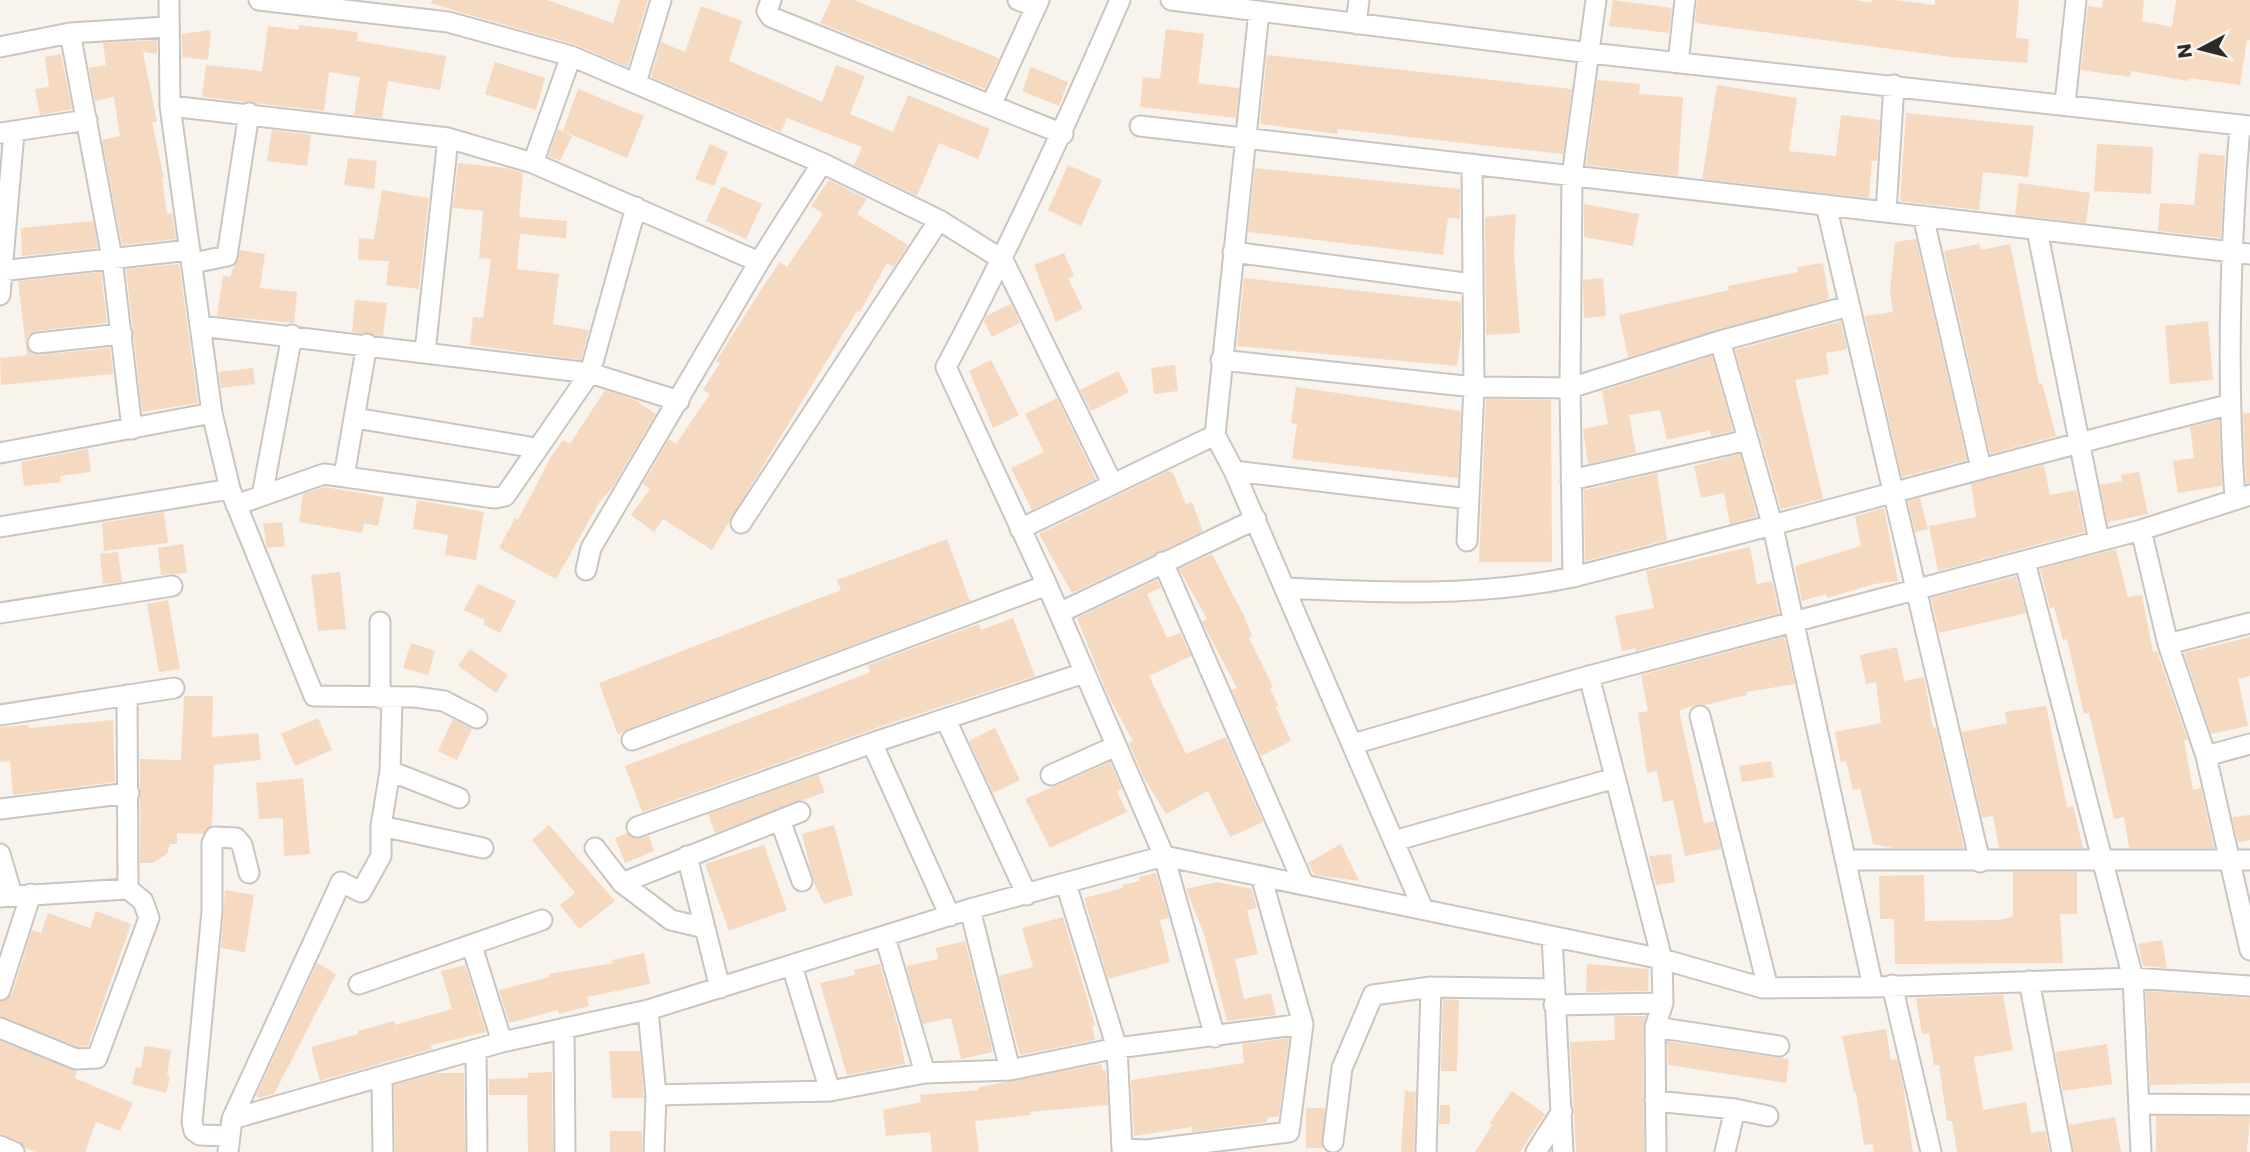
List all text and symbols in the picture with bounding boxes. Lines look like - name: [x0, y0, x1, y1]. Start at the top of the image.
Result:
- north arrow: [2166, 14, 2236, 84]
- text: N: [2170, 42, 2199, 60]

